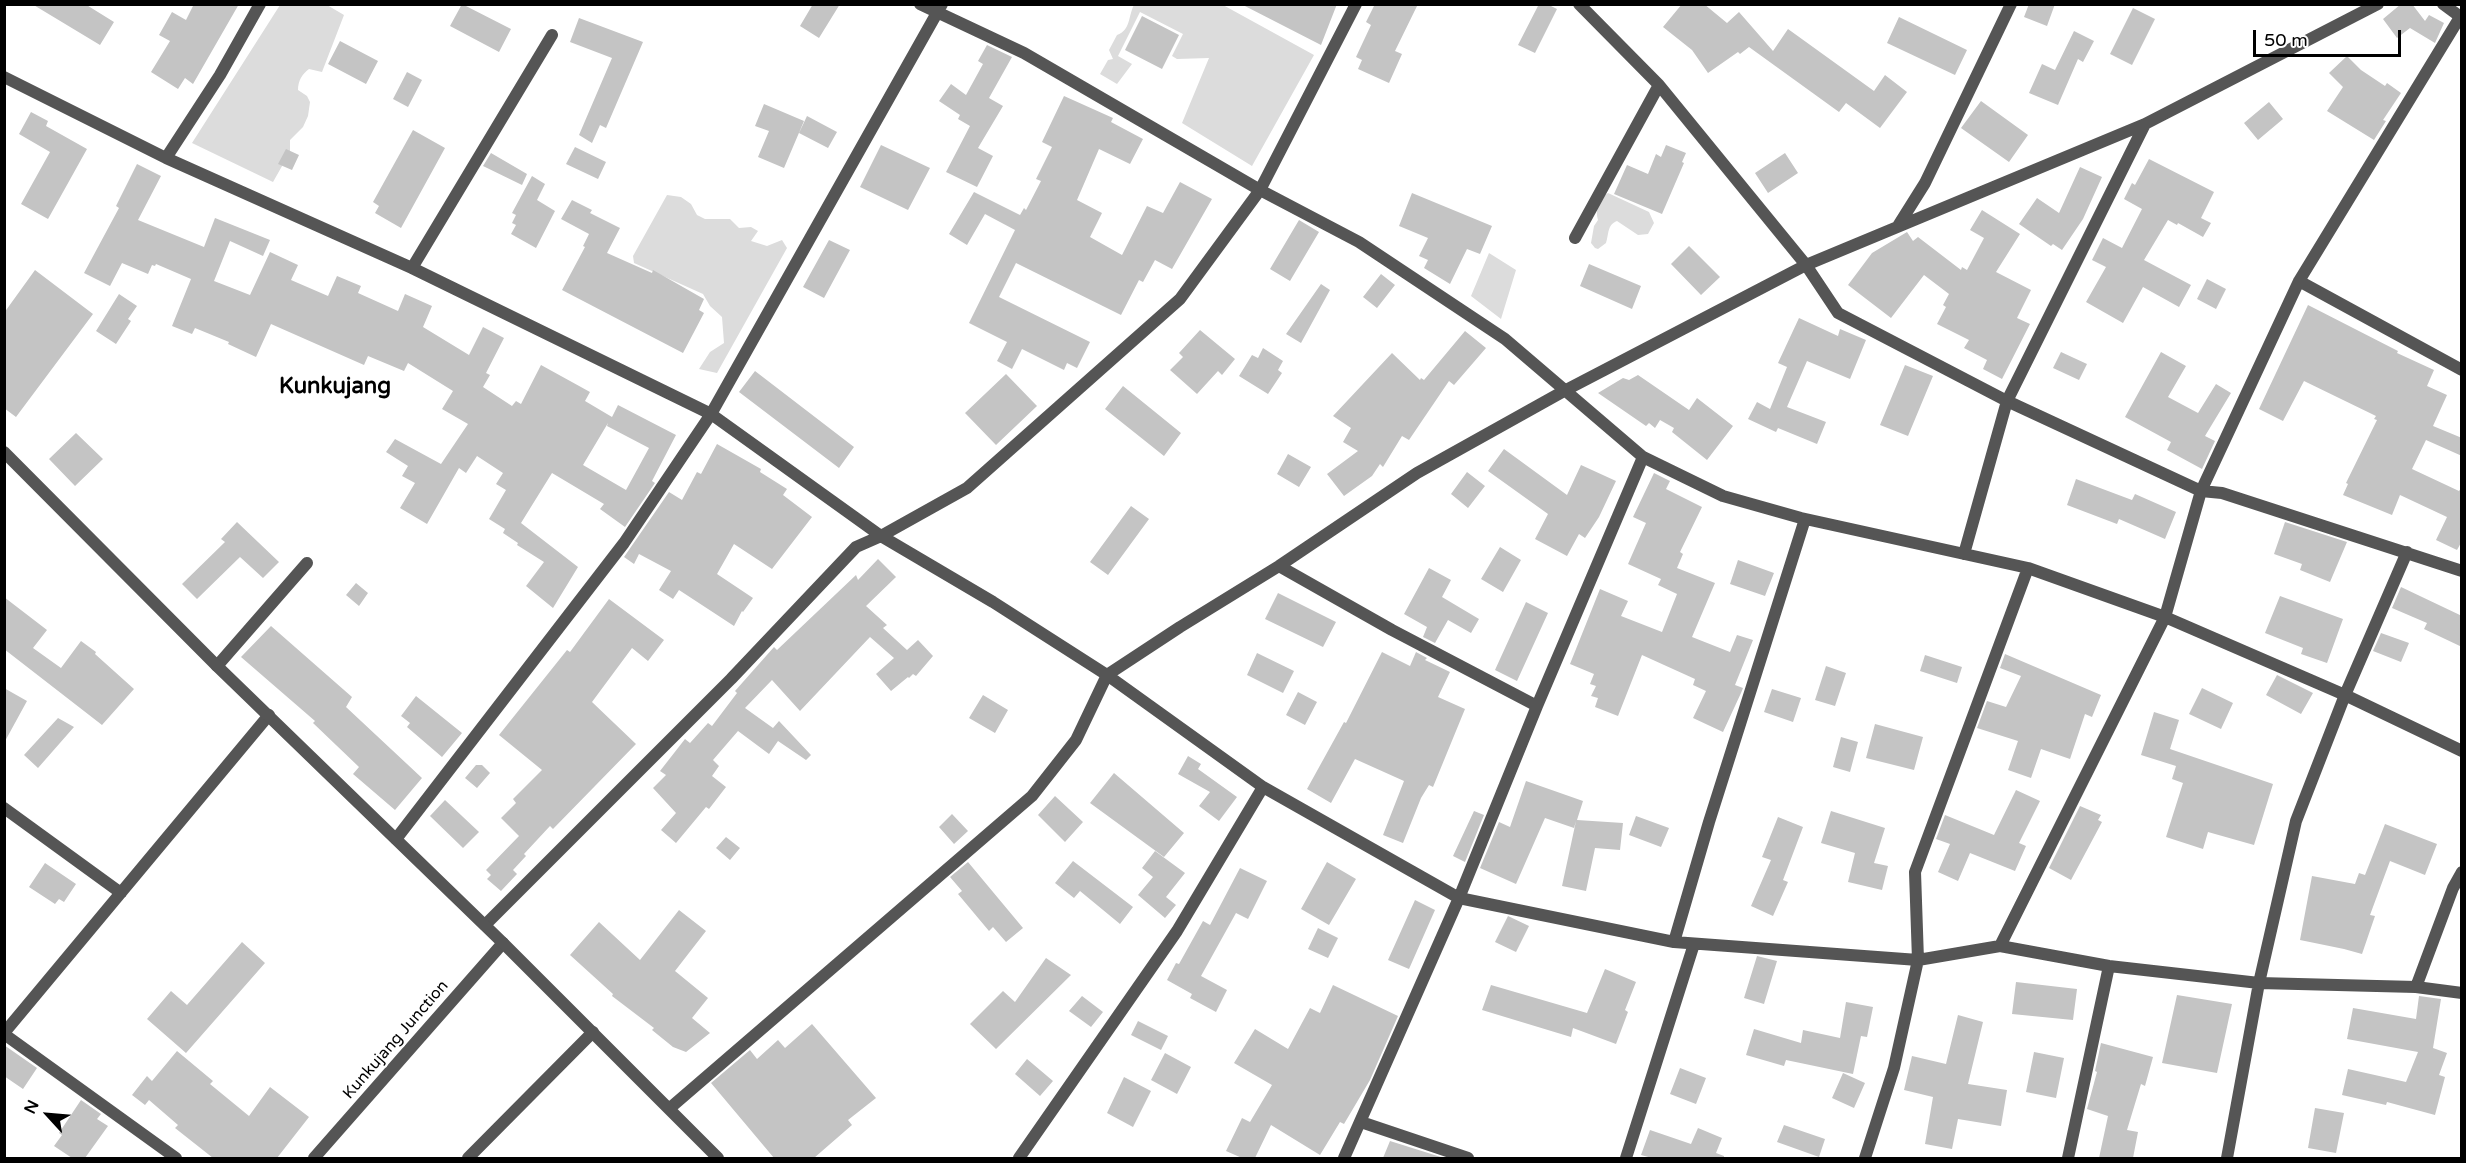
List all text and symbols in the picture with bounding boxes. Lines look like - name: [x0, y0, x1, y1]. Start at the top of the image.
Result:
- scale bar: [2256, 18, 2404, 56]
- text: 50 m: [2264, 29, 2308, 51]
- district label: Kunkujang: [279, 374, 391, 400]
- street label: Kunkujang Junction: [339, 977, 453, 1103]
- north arrow: [18, 1085, 78, 1145]
- text: N: [20, 1097, 44, 1117]

